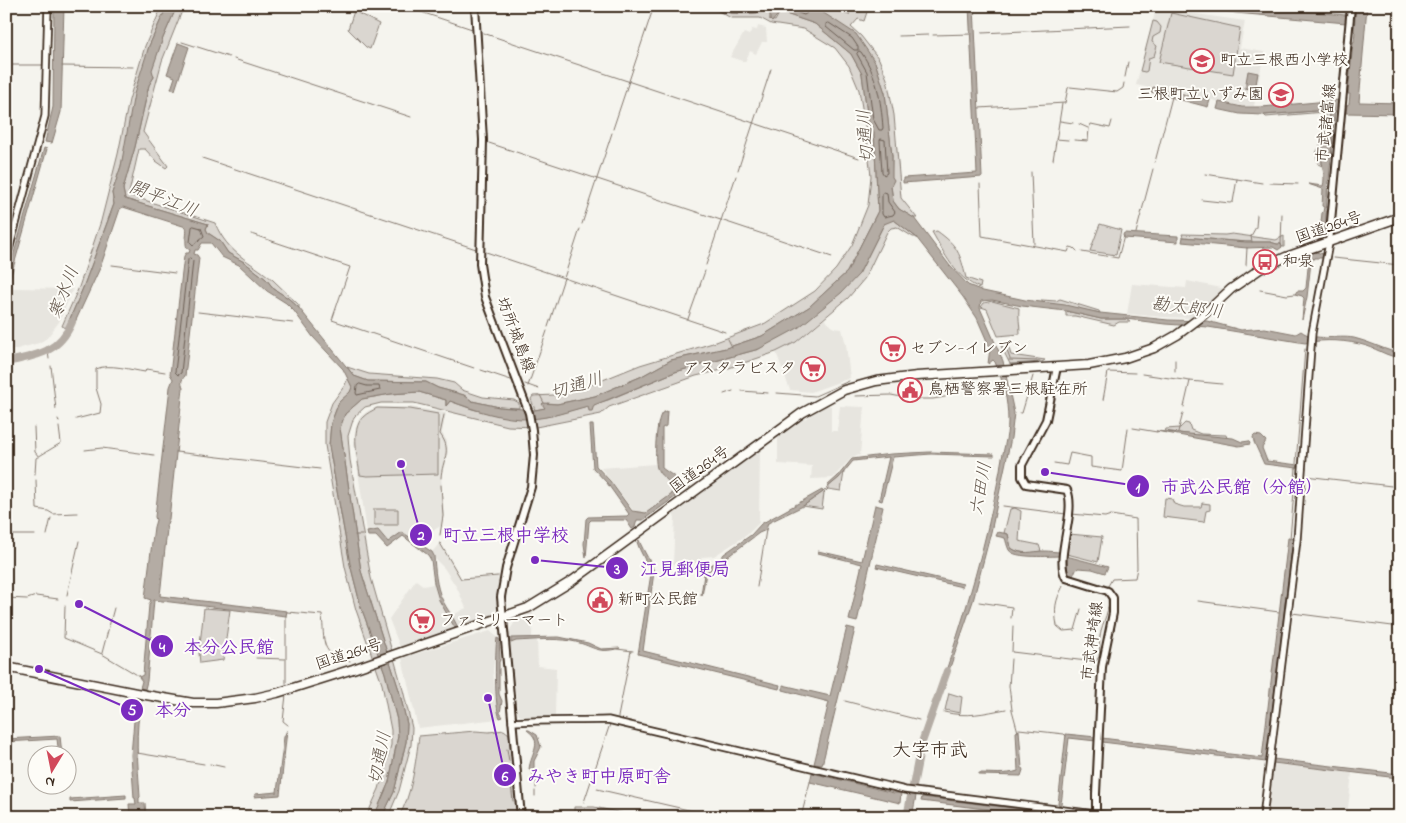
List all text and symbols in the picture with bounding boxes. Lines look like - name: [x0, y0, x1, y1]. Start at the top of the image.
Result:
- school or university icon: 町立三根西小学校: [1189, 48, 1215, 74]
- place label: 町立三根西小学校: [1220, 49, 1348, 73]
- school or university icon: 三根町立いずみ園: [1268, 82, 1294, 108]
- street label: 市武諸富線: [1311, 82, 1343, 164]
- place label: 三根町立いずみ園: [1137, 83, 1264, 107]
- water label: 切通川: [852, 108, 882, 164]
- water label: 開平江川: [125, 175, 201, 225]
- street label: 国道264号: [1292, 205, 1366, 251]
- bus stop icon: 和泉: [1252, 249, 1278, 275]
- place label: 和泉: [1282, 250, 1314, 274]
- water label: 寒水川: [43, 263, 87, 323]
- water label: 勘太郎川: [1150, 292, 1224, 326]
- street label: 坊所城島線: [489, 293, 541, 377]
- supermarket icon: セブン-イレブン: [880, 336, 906, 362]
- place label: セブン-イレブン: [910, 337, 1028, 361]
- supermarket icon: アスタラビスタ: [800, 356, 826, 382]
- place label: アスタラビスタ: [683, 357, 796, 381]
- water label: 切通川: [547, 367, 607, 407]
- public building icon: 鳥栖警察署三根駐在所: [897, 377, 923, 403]
- place label: 鳥栖警察署三根駐在所: [928, 378, 1088, 402]
- street label: 国道264号: [665, 440, 735, 500]
- water label: 六田川: [965, 460, 999, 518]
- callout: 市武公民館（分館）: [1126, 470, 1333, 503]
- text: 市武公民館（分館）: [1161, 476, 1323, 502]
- text: 1: [1136, 477, 1141, 499]
- callout: 町立三根中学校: [408, 518, 579, 551]
- text: 町立三根中学校: [443, 524, 569, 550]
- text: 2: [416, 525, 425, 547]
- callout: 江見郵便局: [605, 552, 740, 585]
- text: 江見郵便局: [640, 558, 730, 584]
- text: 3: [613, 559, 620, 581]
- public building icon: 新町公民館: [587, 587, 613, 613]
- place label: 新町公民館: [618, 588, 698, 612]
- street label: 市武神埼線: [1076, 600, 1110, 682]
- supermarket icon: ファミリーマート: [409, 608, 435, 634]
- place label: ファミリーマート: [440, 609, 568, 633]
- callout: 本分公民館: [149, 630, 284, 663]
- street label: 国道264号: [312, 633, 386, 677]
- text: 本分公民館: [184, 636, 274, 662]
- text: 4: [158, 637, 166, 659]
- callout: 本分: [120, 694, 201, 727]
- text: 本分: [155, 699, 191, 725]
- text: 5: [128, 700, 137, 722]
- water label: 切通川: [363, 729, 399, 787]
- district label: 大字市武: [892, 738, 968, 765]
- north arrow: [28, 746, 78, 796]
- callout: みやき町中原町舎: [492, 759, 681, 792]
- text: みやき町中原町舎: [527, 765, 671, 791]
- text: 6: [501, 766, 509, 788]
- text: N: [44, 770, 56, 792]

